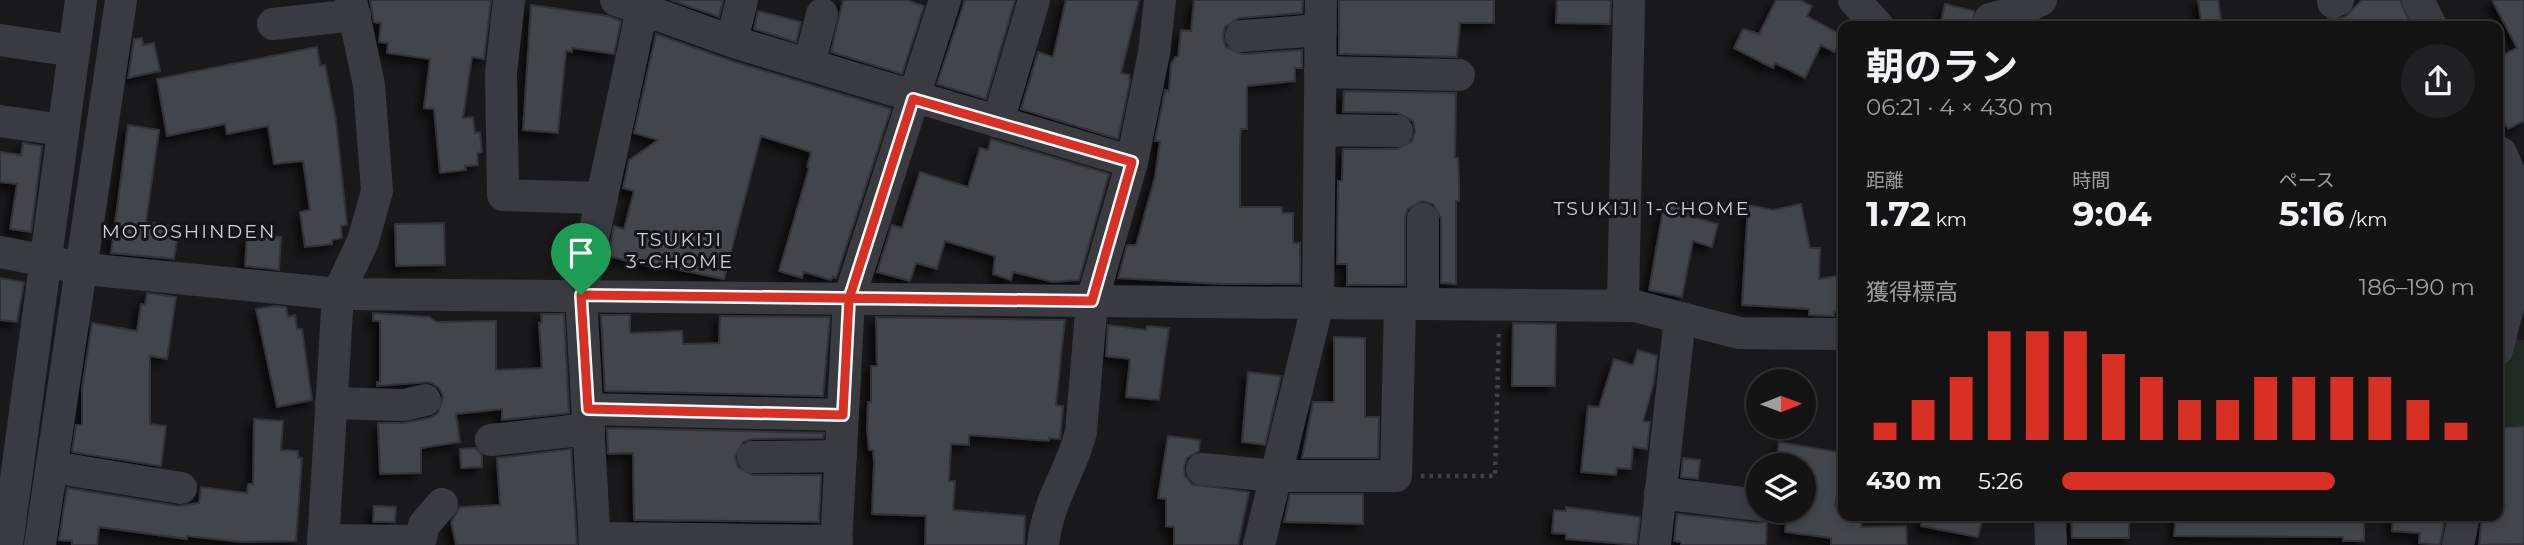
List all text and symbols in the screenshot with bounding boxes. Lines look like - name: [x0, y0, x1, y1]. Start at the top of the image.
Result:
- text: 朝のラン: [1866, 43, 2018, 90]
- button: share: [2401, 44, 2475, 118]
- text: 06:21 · 4 × 430 m: [1866, 93, 2053, 121]
- text: 距離: [1866, 169, 1904, 192]
- text: 時間: [2072, 169, 2110, 192]
- text: ペース: [2279, 169, 2335, 192]
- text: 1.72: [1866, 192, 1931, 235]
- text: 9:04: [2072, 192, 2152, 235]
- text: 5:16: [2279, 192, 2345, 235]
- district label: TSUKIJI 1-CHOME: [1554, 197, 1750, 220]
- text: km: [1931, 208, 1967, 231]
- text: /km: [2345, 208, 2388, 231]
- district label: MOTOSHINDEN: [102, 220, 276, 243]
- pin: [551, 223, 611, 295]
- district label: TSUKIJI 3-CHOME: [626, 228, 734, 273]
- icon: arrive: [562, 234, 600, 272]
- text: 186–190 m: [2359, 273, 2475, 301]
- text: 獲得標高: [1866, 278, 1958, 306]
- north arrow: [1746, 369, 1816, 439]
- map controls: [1746, 369, 1816, 523]
- button: layers: [1746, 453, 1816, 523]
- text: 430 m: [1866, 467, 1942, 495]
- text: 5:26: [1978, 467, 2023, 495]

